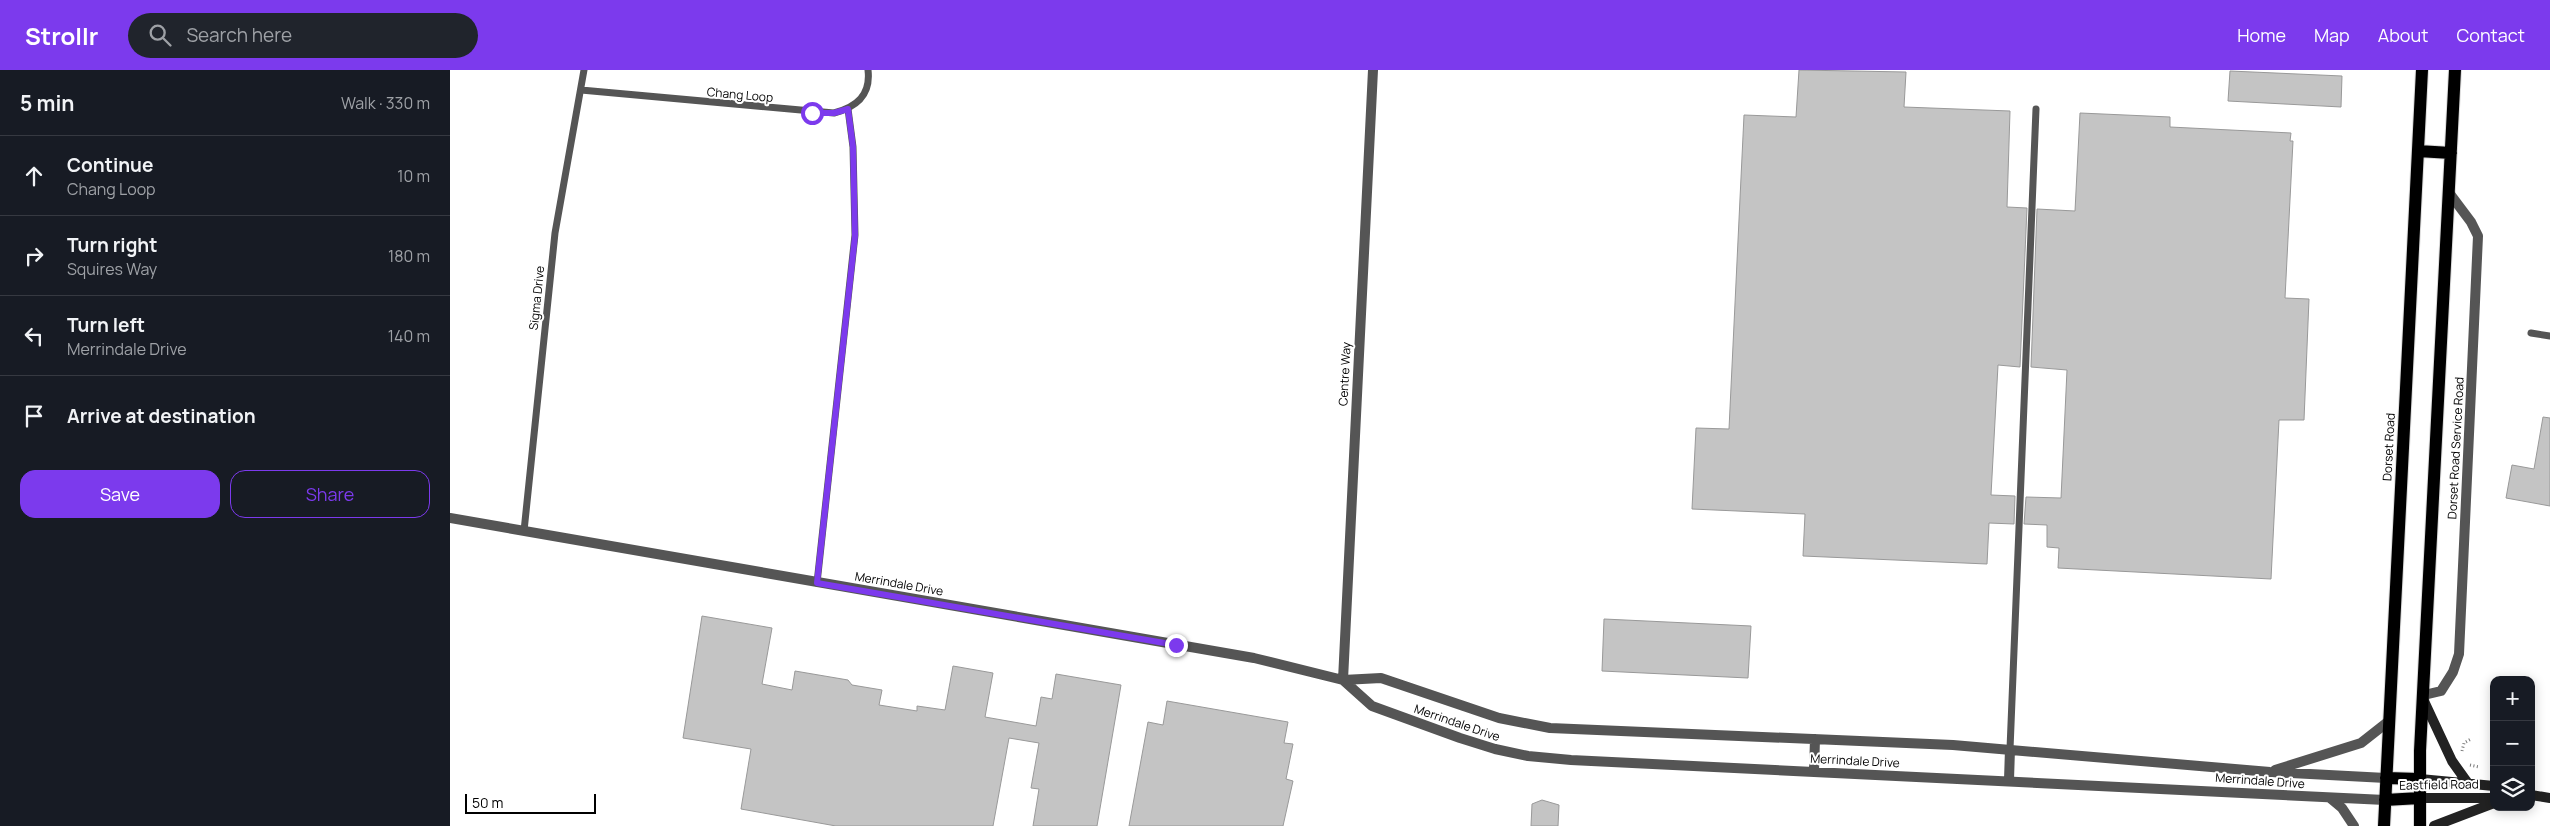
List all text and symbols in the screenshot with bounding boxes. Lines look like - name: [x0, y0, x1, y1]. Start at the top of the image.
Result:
- search box: [128, 13, 478, 58]
- text: Strollr: [25, 19, 98, 52]
- icon: search: [146, 21, 174, 49]
- text: Search here: [186, 22, 292, 48]
- text: Home: [2237, 23, 2286, 47]
- text: Map: [2314, 23, 2350, 47]
- text: About: [2378, 23, 2428, 47]
- text: Contact: [2456, 23, 2525, 47]
- street label: Chang Loop: [706, 83, 774, 106]
- text: 5 min: [20, 89, 74, 117]
- text: Walk · 330 m: [341, 92, 430, 114]
- route start: [801, 102, 824, 125]
- text: Continue: [67, 152, 153, 178]
- icon: ahead: [20, 162, 48, 190]
- text: 10 m: [397, 165, 430, 187]
- text: Chang Loop: [67, 178, 156, 200]
- text: Turn right: [67, 232, 157, 258]
- icon: right: [20, 242, 48, 270]
- text: 180 m: [388, 245, 430, 267]
- text: Squires Way: [67, 258, 157, 280]
- street label: Sigma Drive: [525, 265, 548, 331]
- text: Turn left: [67, 312, 145, 338]
- icon: left: [20, 322, 48, 350]
- text: 140 m: [388, 325, 430, 347]
- text: Merrindale Drive: [67, 338, 187, 360]
- street label: Centre Way: [1334, 341, 1355, 407]
- street label: Dorset Road Service Road: [2443, 376, 2468, 520]
- icon: arrive: [20, 402, 48, 430]
- text: Arrive at destination: [67, 403, 256, 429]
- street label: Dorset Road: [2378, 412, 2399, 481]
- button: Save: [20, 470, 220, 518]
- button: Share: [230, 470, 430, 518]
- street label: Merrindale Drive: [853, 567, 945, 600]
- route end: [1165, 634, 1188, 657]
- map controls: [2490, 676, 2535, 811]
- button: +: [2490, 676, 2535, 721]
- street label: Merrindale Drive: [1412, 700, 1502, 745]
- button: −: [2490, 721, 2535, 766]
- street label: Merrindale Drive: [1810, 750, 1900, 771]
- button: layers: [2490, 766, 2535, 811]
- street label: Merrindale Drive: [2215, 769, 2305, 792]
- street label: Eastfield Road: [2399, 775, 2479, 794]
- scale bar: [465, 791, 596, 814]
- text: 50 m: [472, 793, 503, 812]

